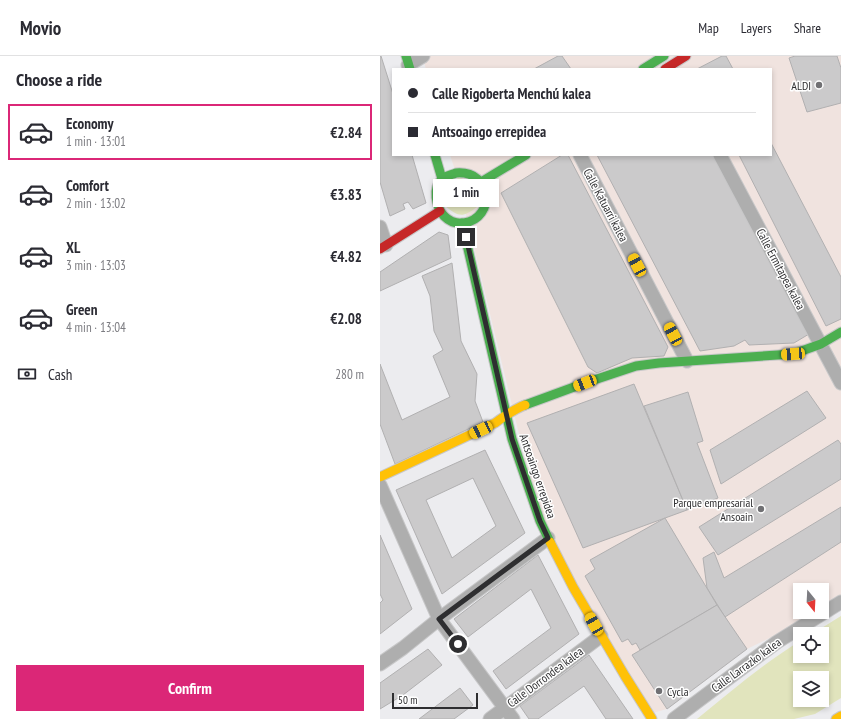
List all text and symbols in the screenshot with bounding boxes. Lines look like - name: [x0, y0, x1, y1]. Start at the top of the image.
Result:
- text: Movio: [20, 16, 61, 40]
- text: Map: [698, 19, 719, 37]
- text: Layers: [741, 19, 772, 37]
- text: Share: [794, 19, 821, 37]
- text: Choose a ride: [16, 68, 102, 91]
- place label: ALDI: [791, 78, 811, 93]
- marker: ALDI: [814, 80, 824, 90]
- text: Calle Rigoberta Menchú kalea: [432, 84, 591, 103]
- icon: car: [18, 114, 54, 150]
- text: Economy: [66, 114, 114, 133]
- text: Antsoaingo errepidea: [432, 122, 546, 141]
- text: €2.84: [330, 123, 362, 142]
- text: 1 min · 13:01: [66, 133, 126, 150]
- street label: Calle Katuarri kalea: [580, 166, 632, 244]
- icon: car: [18, 176, 54, 212]
- text: Comfort: [66, 176, 109, 195]
- callout: 1 min: [433, 179, 499, 207]
- text: 1 min: [453, 184, 479, 201]
- text: €3.83: [330, 185, 362, 204]
- text: 2 min · 13:02: [66, 195, 126, 212]
- street label: Calle Ermitapea kalea: [753, 226, 809, 312]
- route end: [457, 228, 475, 246]
- icon: car: [18, 238, 54, 274]
- text: XL: [66, 238, 80, 257]
- text: €4.82: [330, 247, 362, 266]
- car: [626, 252, 648, 278]
- text: 3 min · 13:03: [66, 257, 126, 274]
- icon: car: [18, 300, 54, 336]
- text: Green: [66, 300, 98, 319]
- text: €2.08: [330, 309, 362, 328]
- text: 4 min · 13:04: [66, 319, 126, 336]
- car: [662, 321, 684, 347]
- car: [781, 347, 805, 361]
- icon: cash: [16, 363, 38, 385]
- text: Cash: [48, 365, 72, 384]
- text: 280 m: [335, 366, 364, 383]
- car: [572, 373, 598, 393]
- car: [468, 419, 494, 441]
- street label: Antsoaingo errepidea: [517, 432, 560, 520]
- place label: Parque empresarial Ansoain: [673, 495, 753, 524]
- marker: Parque empresarial Ansoain: [756, 504, 766, 514]
- north arrow: [793, 583, 829, 619]
- map controls: [793, 583, 829, 707]
- car: [583, 611, 605, 637]
- button: locate: [793, 627, 829, 663]
- street label: Calle Larrazko kalea: [708, 634, 784, 695]
- route start: [449, 635, 467, 653]
- street label: Calle Dorrondea kalea: [504, 643, 586, 710]
- button: Confirm: [16, 665, 364, 711]
- button: layers: [793, 671, 829, 707]
- place label: Cycla: [667, 684, 689, 699]
- marker: Cycla: [654, 686, 664, 696]
- scale bar: [392, 691, 478, 710]
- text: 50 m: [398, 693, 417, 707]

